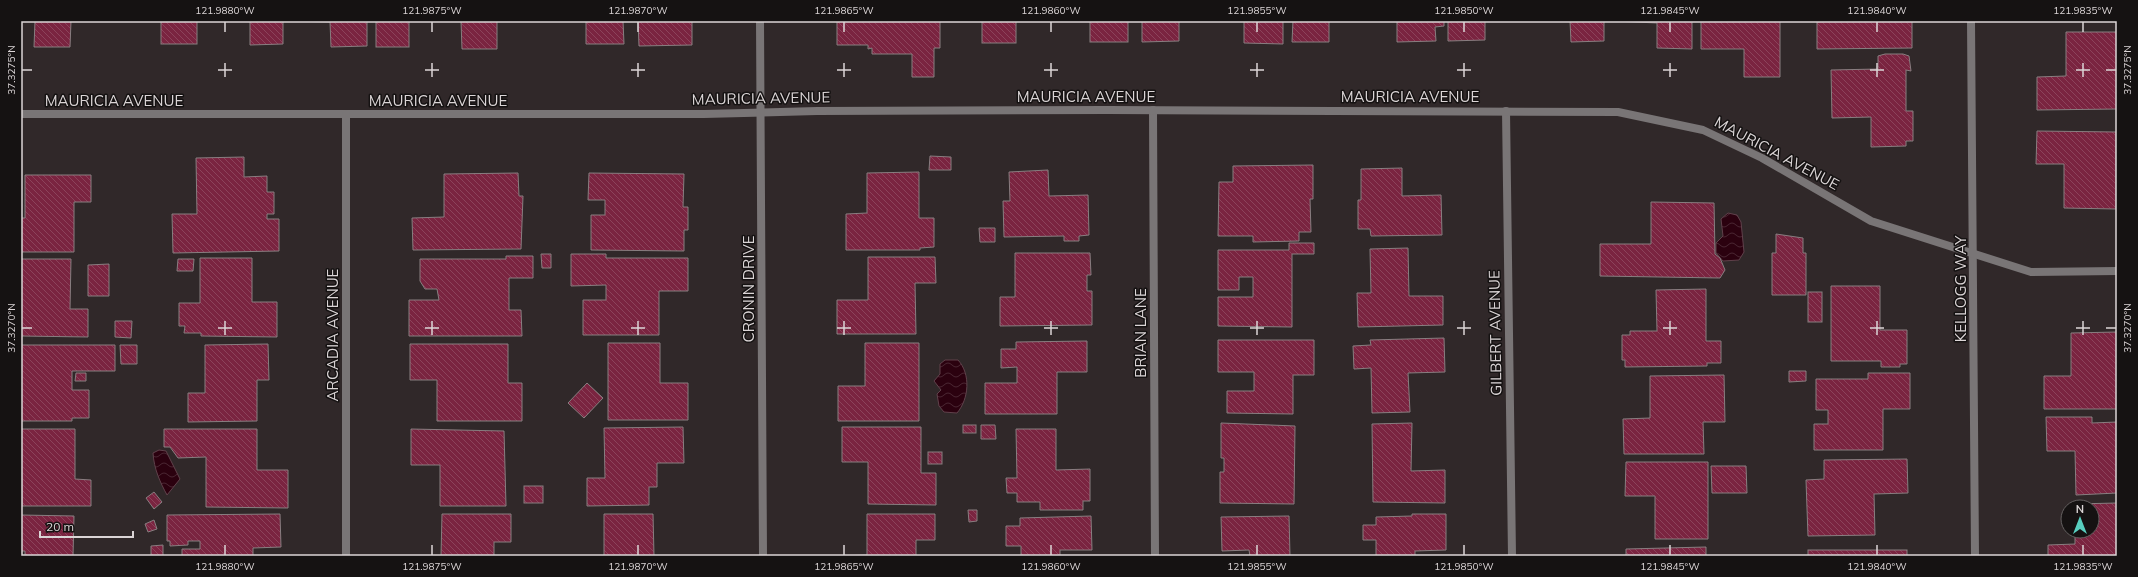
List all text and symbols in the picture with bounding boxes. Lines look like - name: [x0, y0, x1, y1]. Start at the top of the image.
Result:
- text: 121.9880°W: [195, 4, 255, 17]
- text: 121.9875°W: [402, 4, 462, 17]
- text: 121.9870°W: [608, 4, 668, 17]
- text: 121.9865°W: [814, 4, 874, 17]
- text: 121.9860°W: [1021, 4, 1081, 17]
- text: 121.9855°W: [1227, 4, 1287, 17]
- text: 121.9850°W: [1434, 4, 1494, 17]
- text: 121.9845°W: [1640, 4, 1700, 17]
- text: 121.9840°W: [1847, 4, 1907, 17]
- text: 121.9835°W: [2053, 4, 2113, 17]
- text: 37.3275°N: [5, 45, 18, 95]
- text: 37.3275°N: [2121, 45, 2134, 95]
- street label: MAURICIA AVENUE: [692, 87, 831, 109]
- street label: MAURICIA AVENUE: [1017, 87, 1155, 106]
- street label: MAURICIA AVENUE: [1341, 87, 1479, 106]
- street label: MAURICIA AVENUE: [45, 91, 183, 110]
- street label: MAURICIA AVENUE: [369, 91, 507, 110]
- street label: MAURICIA AVENUE: [1711, 112, 1843, 194]
- street label: CRONIN DRIVE: [739, 235, 758, 343]
- street label: KELLOGG WAY: [1951, 235, 1970, 342]
- street label: ARCADIA AVENUE: [323, 268, 342, 401]
- street label: GILBERT AVENUE: [1484, 270, 1506, 396]
- street label: BRIAN LANE: [1131, 288, 1150, 378]
- text: 37.3270°N: [5, 303, 18, 353]
- text: 37.3270°N: [2121, 303, 2134, 353]
- north arrow: [2060, 499, 2100, 539]
- text: N: [2076, 502, 2084, 516]
- scale bar: [40, 513, 133, 539]
- text: 20 m: [46, 519, 74, 534]
- text: 121.9880°W: [195, 560, 255, 573]
- text: 121.9875°W: [402, 560, 462, 573]
- text: 121.9870°W: [608, 560, 668, 573]
- text: 121.9865°W: [814, 560, 874, 573]
- text: 121.9860°W: [1021, 560, 1081, 573]
- text: 121.9855°W: [1227, 560, 1287, 573]
- text: 121.9850°W: [1434, 560, 1494, 573]
- text: 121.9845°W: [1640, 560, 1700, 573]
- text: 121.9840°W: [1847, 560, 1907, 573]
- text: 121.9835°W: [2053, 560, 2113, 573]

